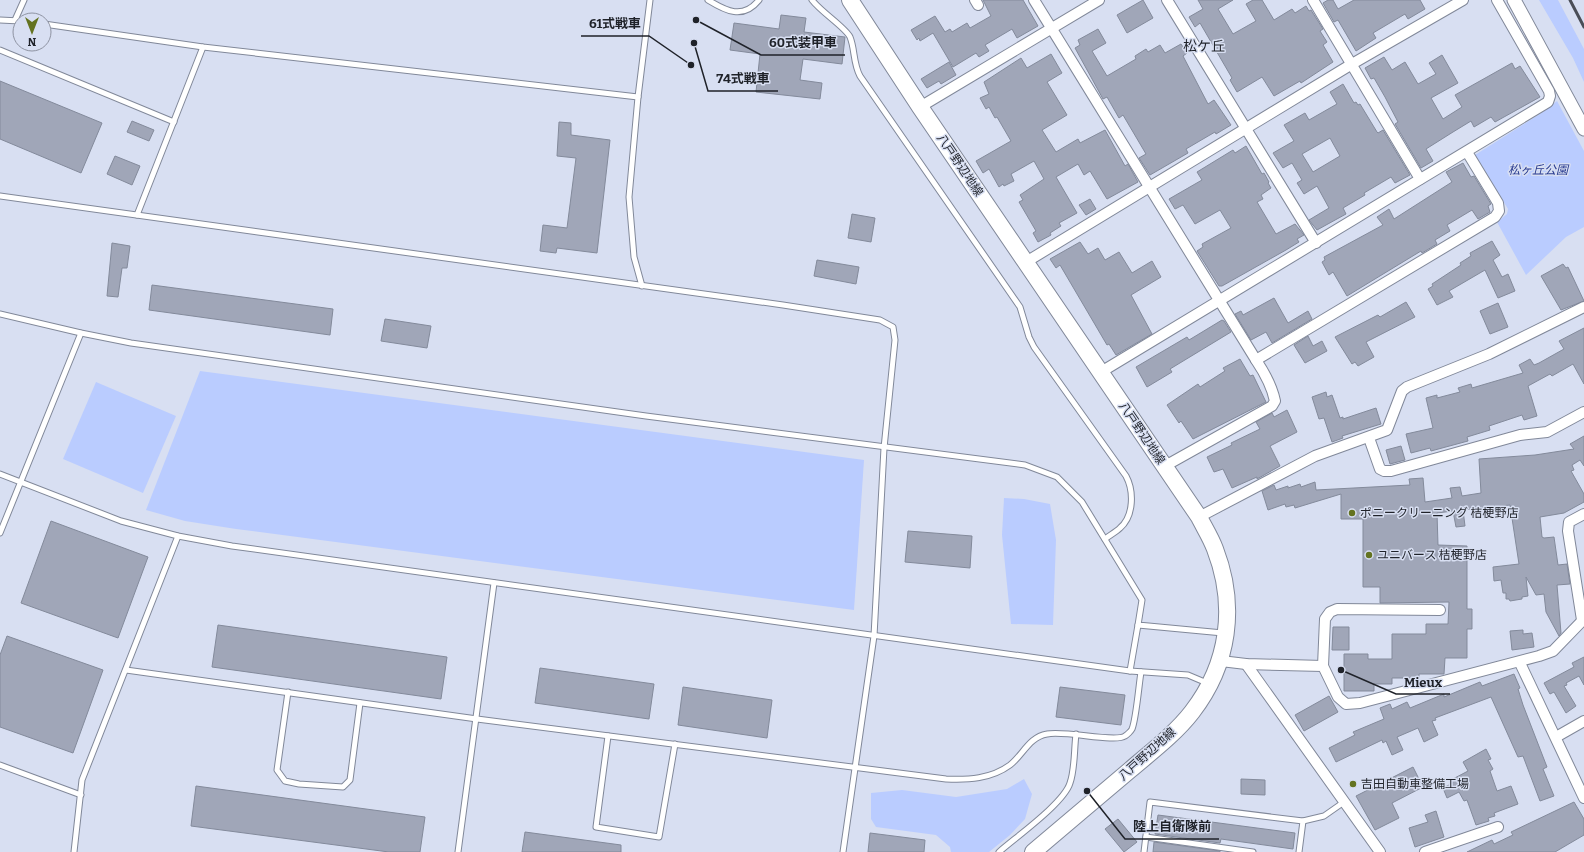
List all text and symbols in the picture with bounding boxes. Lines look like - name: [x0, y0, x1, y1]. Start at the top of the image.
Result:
- callout: 61式戦車: [581, 11, 649, 36]
- north arrow: [12, 12, 52, 52]
- text: 61式戦車: [589, 16, 641, 31]
- callout: 60式装甲車: [761, 30, 845, 55]
- text: N: [27, 35, 36, 48]
- text: 60式装甲車: [769, 35, 837, 50]
- district label: 松ケ丘: [1183, 38, 1225, 55]
- callout: 74式戦車: [708, 66, 778, 91]
- text: 74式戦車: [716, 71, 770, 86]
- street label: 八戸野辺地線: [934, 131, 986, 199]
- park label: 松ヶ丘公園: [1508, 163, 1570, 177]
- street label: 八戸野辺地線: [1116, 399, 1168, 467]
- place label: ポニークリーニング 桔梗野店: [1360, 506, 1518, 520]
- marker: ポニークリーニング 桔梗野店: [1347, 508, 1357, 518]
- place label: ユニバース 桔梗野店: [1377, 548, 1487, 562]
- marker: ユニバース 桔梗野店: [1364, 550, 1374, 560]
- callout: Mieux: [1396, 669, 1450, 694]
- text: Mieux: [1404, 675, 1443, 690]
- street label: 八戸野辺地線: [1116, 725, 1178, 783]
- place label: 吉田自動車整備工場: [1361, 777, 1469, 791]
- marker: 吉田自動車整備工場: [1348, 779, 1358, 789]
- callout: 陸上自衛隊前: [1125, 814, 1219, 839]
- text: 陸上自衛隊前: [1133, 819, 1211, 834]

